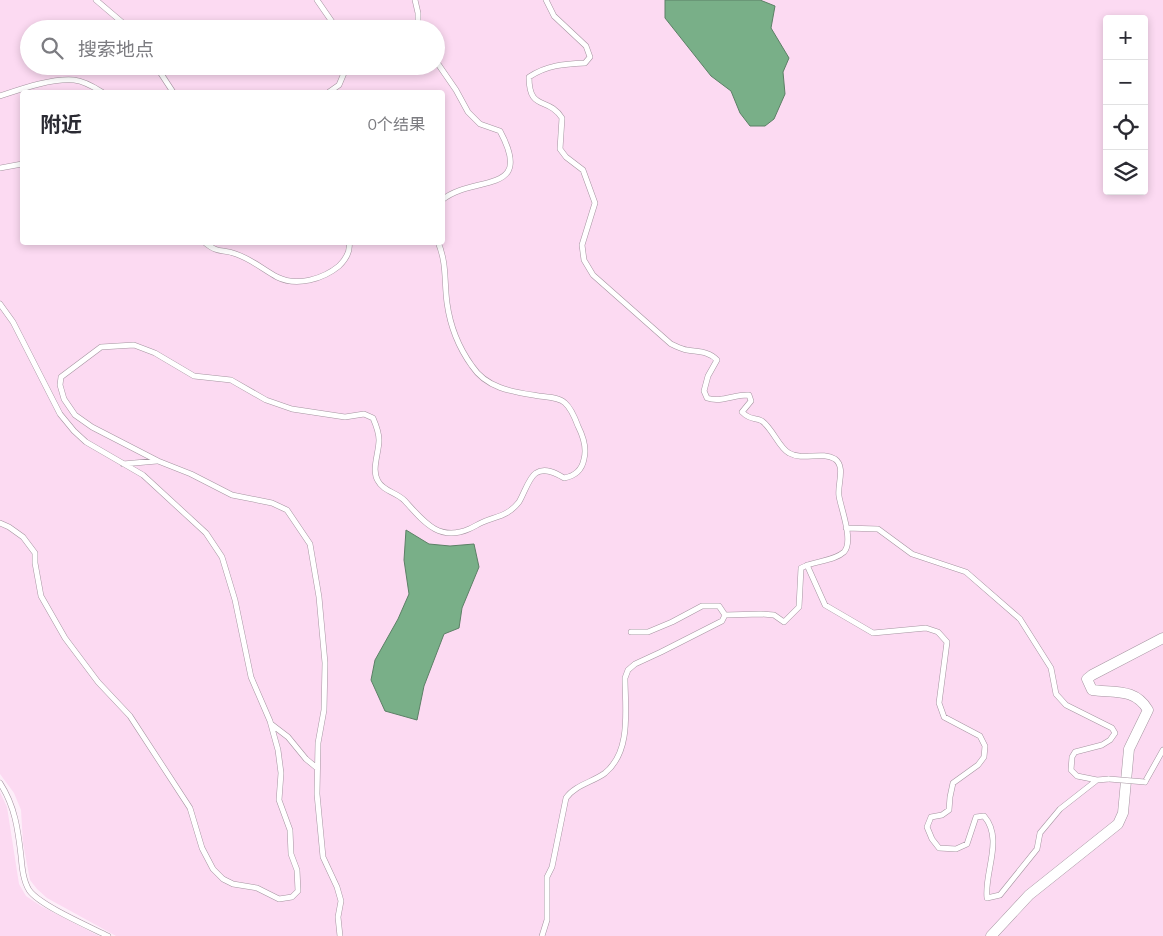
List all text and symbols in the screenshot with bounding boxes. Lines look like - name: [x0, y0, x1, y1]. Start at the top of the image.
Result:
- map controls: [1103, 15, 1148, 195]
- button: +: [1103, 15, 1148, 60]
- search box: [20, 20, 445, 75]
- icon: search: [38, 34, 66, 62]
- text: 搜索地点: [78, 37, 154, 61]
- button: −: [1103, 60, 1148, 105]
- button: locate: [1103, 105, 1148, 150]
- text: 附近: [40, 111, 82, 137]
- text: 0个结果: [367, 114, 425, 134]
- button: layers: [1103, 150, 1148, 195]

